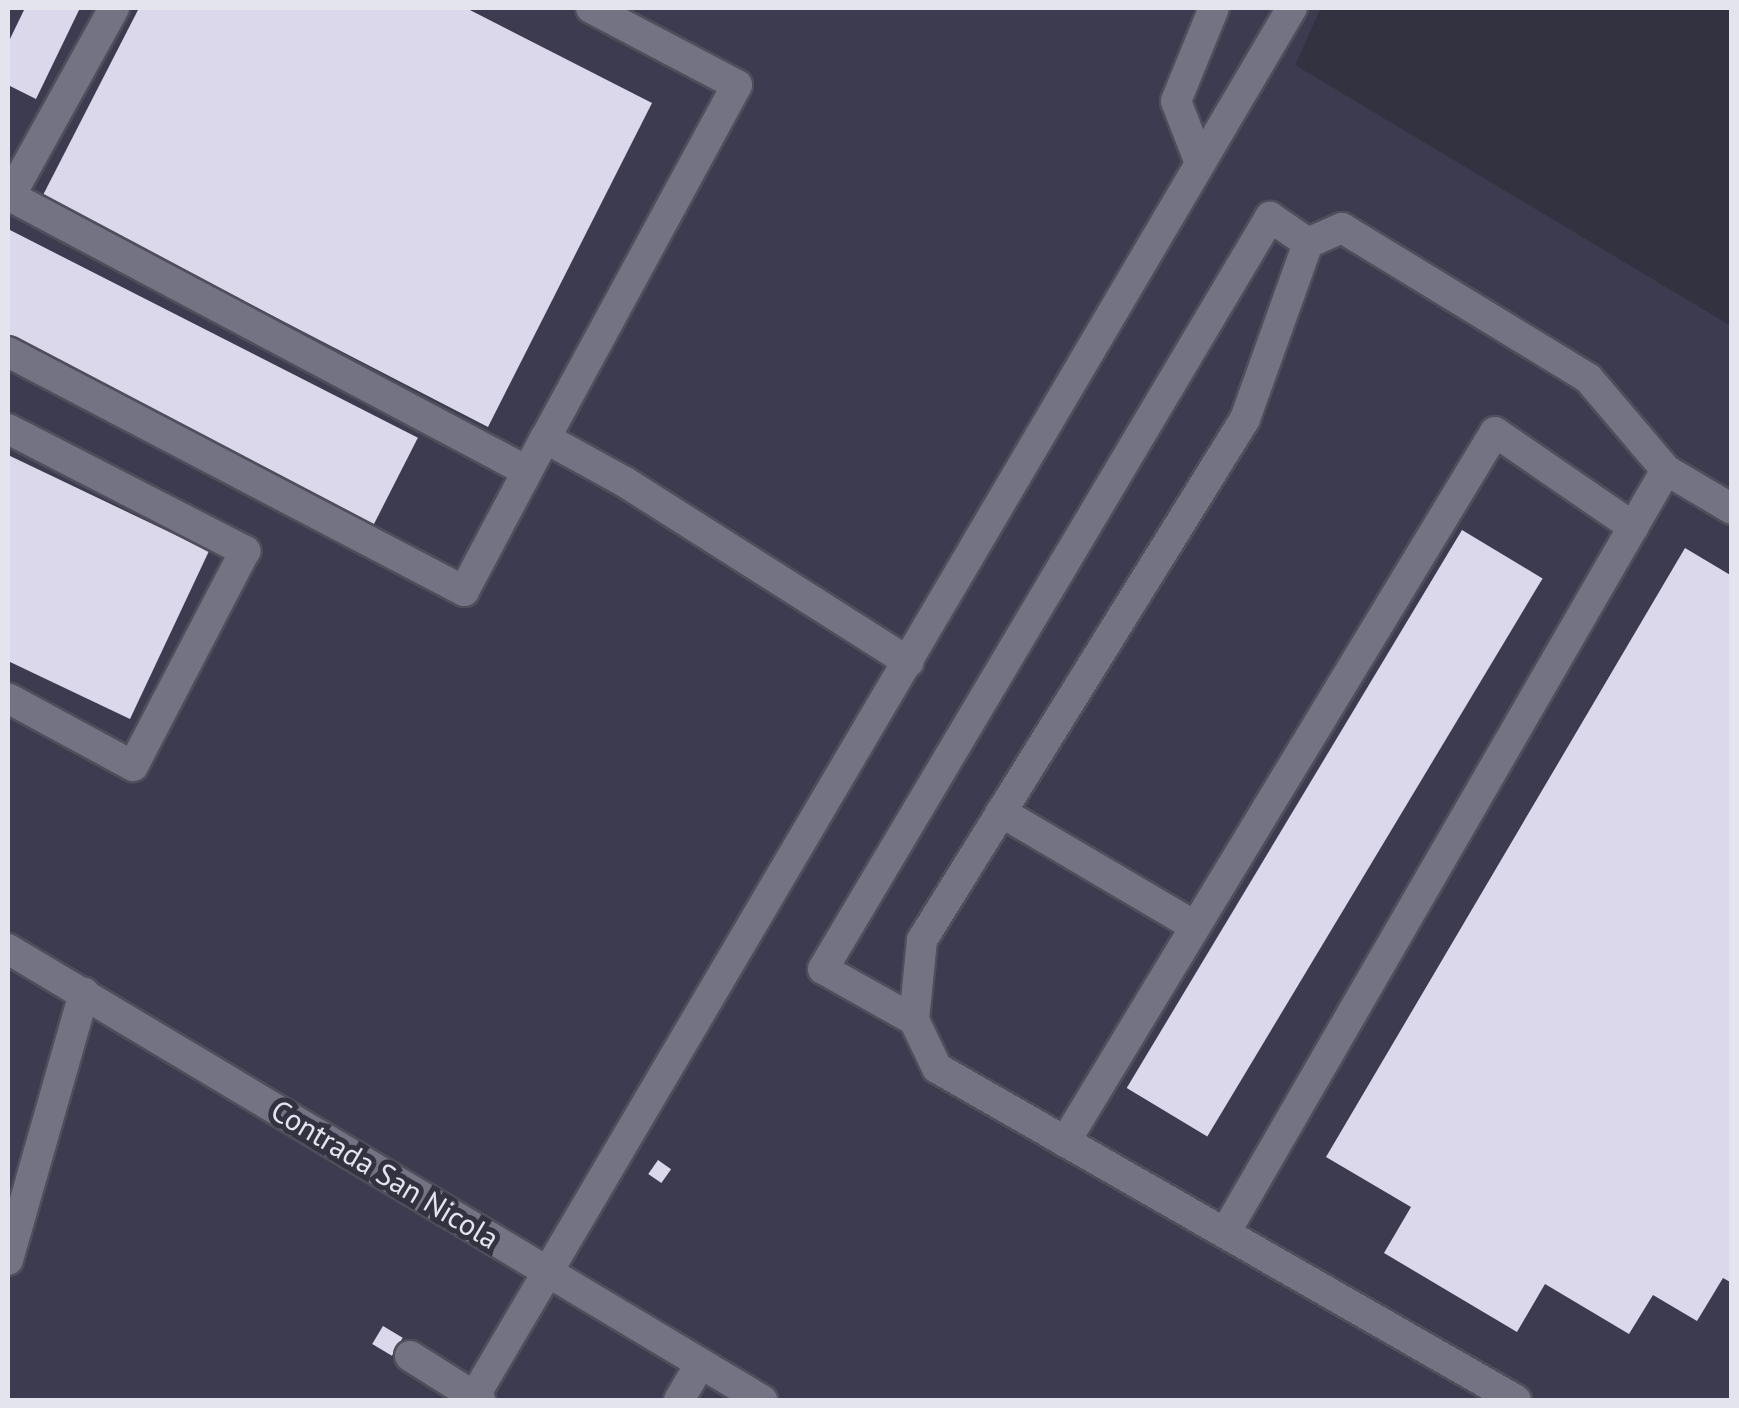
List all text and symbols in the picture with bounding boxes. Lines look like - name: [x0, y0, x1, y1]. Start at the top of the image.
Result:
- street label: Contrada San Nicola: [265, 1092, 505, 1256]

